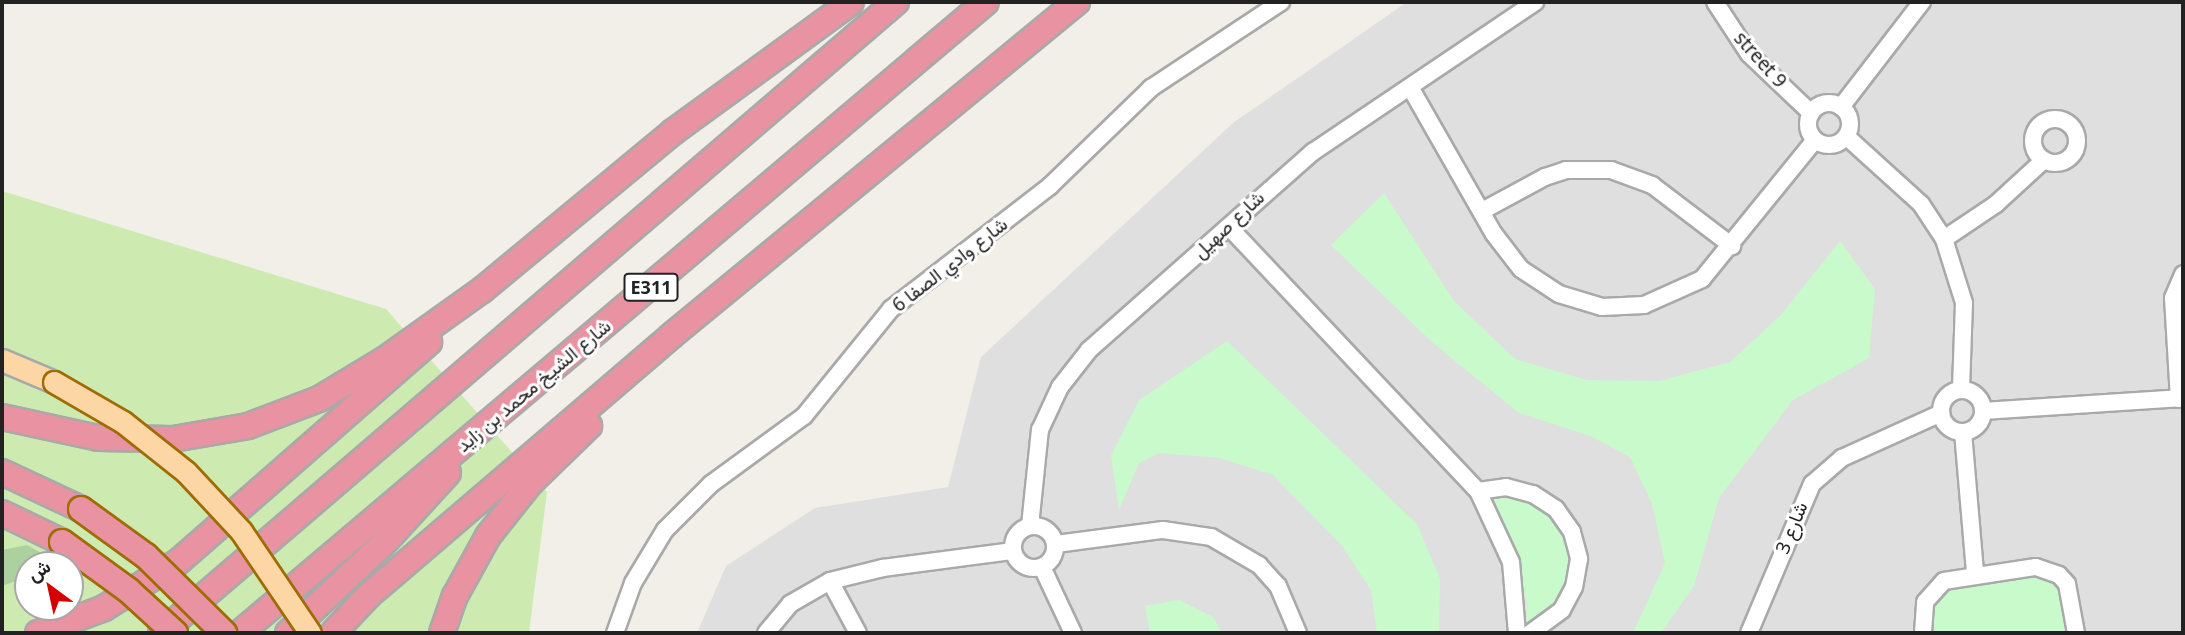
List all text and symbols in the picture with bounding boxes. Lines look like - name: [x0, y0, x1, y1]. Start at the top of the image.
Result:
- street label: street 9: [1729, 27, 1791, 93]
- street label: شارع صهيل: [1189, 186, 1269, 264]
- street label: شارع وادي الصفا 6: [888, 213, 1012, 317]
- road number: E311: [623, 272, 679, 302]
- street label: شارع الشيخ محمد بن زايد: [452, 315, 616, 457]
- street label: 3 شارع: [1771, 499, 1813, 557]
- north arrow: [14, 551, 84, 621]
- text: ش: [22, 553, 55, 587]

